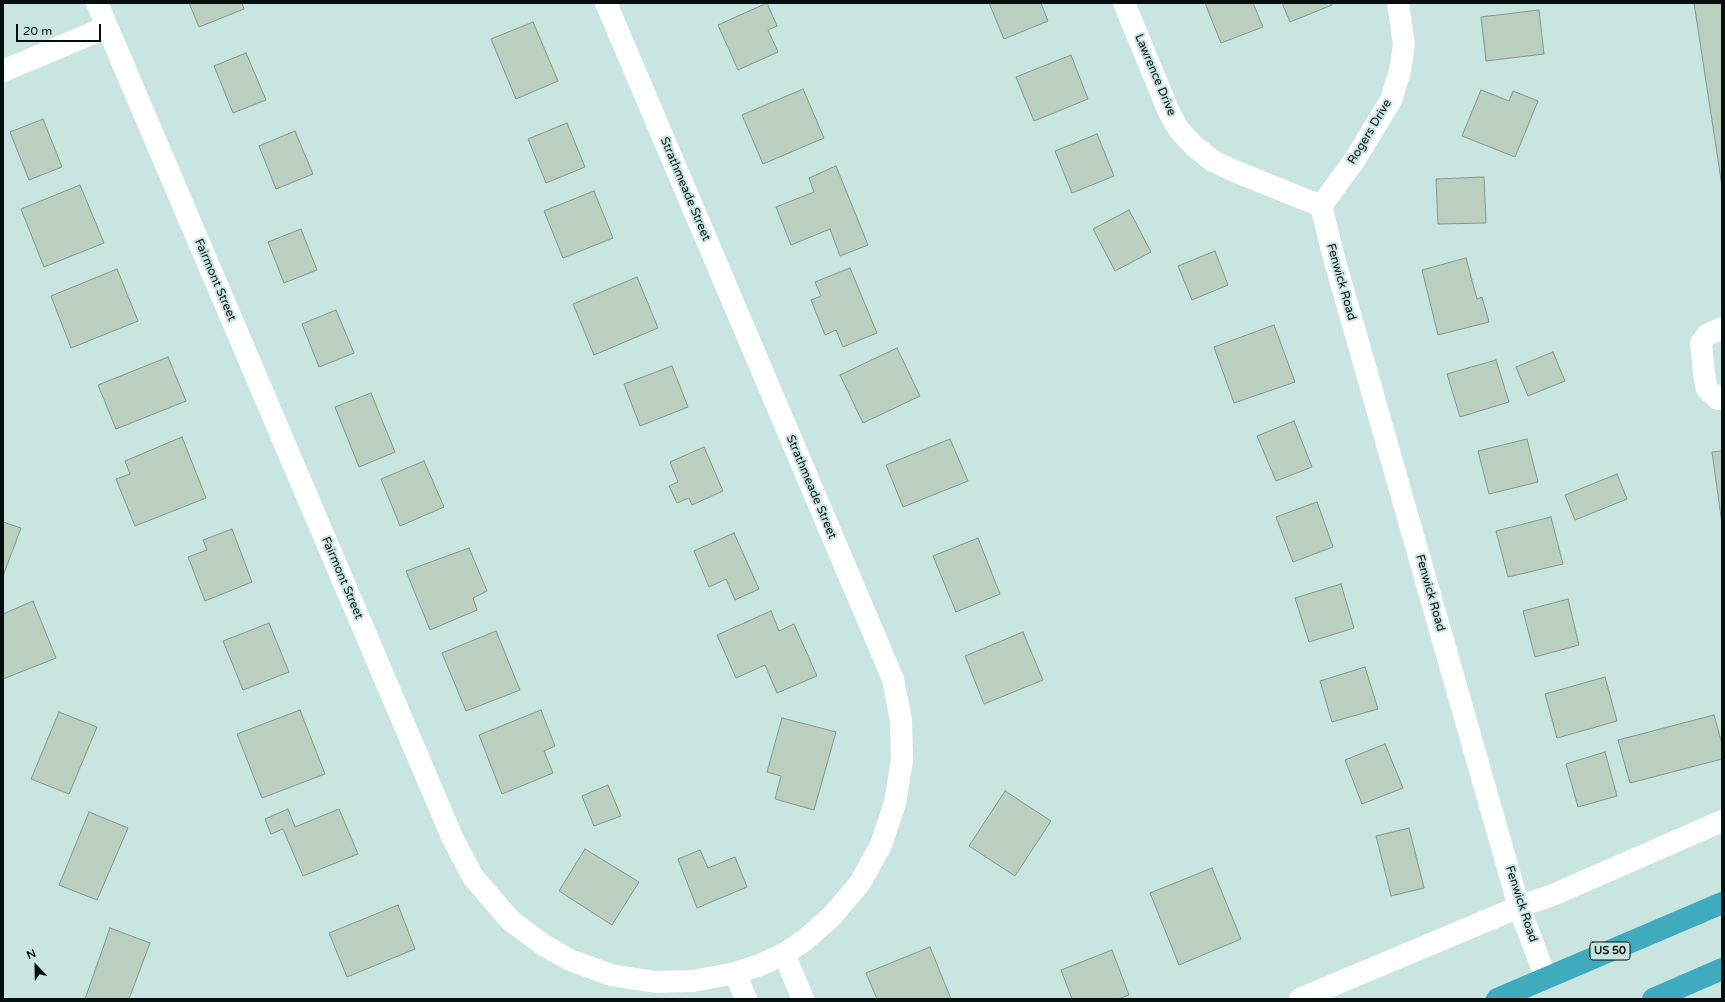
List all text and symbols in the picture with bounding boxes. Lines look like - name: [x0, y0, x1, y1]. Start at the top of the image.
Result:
- scale bar: [18, 16, 103, 42]
- text: 20 m: [23, 24, 52, 38]
- street label: Lawrence Drive: [1131, 32, 1179, 118]
- street label: Rogers Drive: [1345, 97, 1395, 167]
- street label: Strathmeade Street: [657, 135, 713, 243]
- street label: Fairmont Street: [191, 237, 239, 323]
- street label: Fenwick Road: [1323, 242, 1359, 322]
- street label: Strathmeade Street: [783, 433, 839, 541]
- street label: Fairmont Street: [318, 535, 366, 621]
- street label: Fenwick Road: [1412, 553, 1448, 633]
- street label: Fenwick Road: [1502, 864, 1540, 944]
- road number: US 50: [1590, 942, 1630, 960]
- north arrow: [16, 946, 56, 986]
- text: N: [25, 947, 38, 962]

